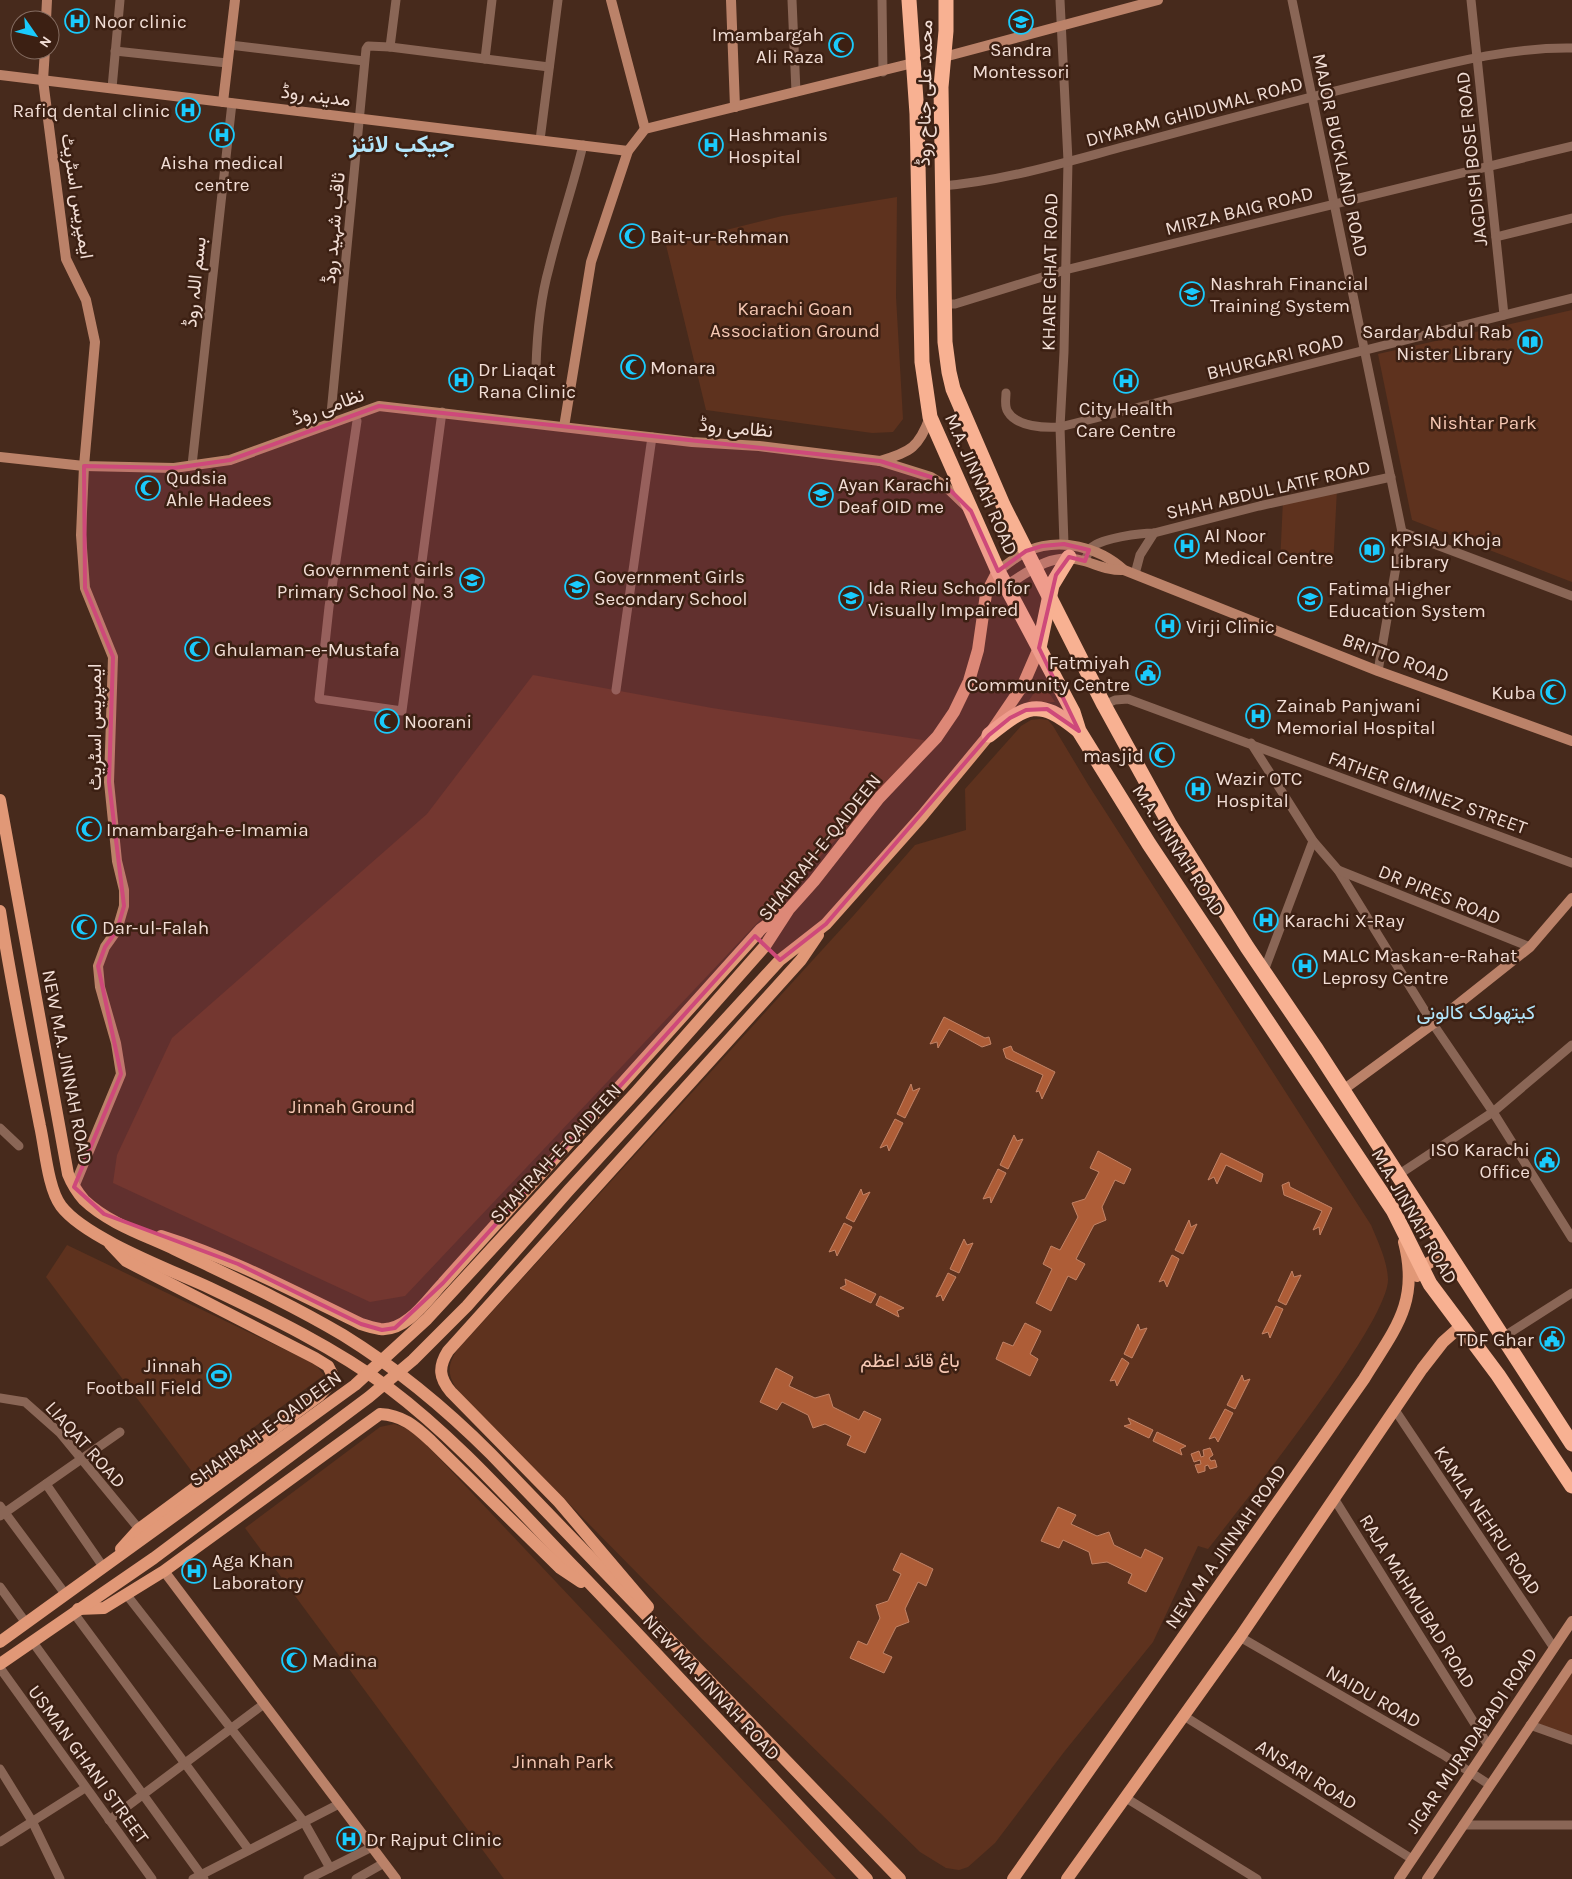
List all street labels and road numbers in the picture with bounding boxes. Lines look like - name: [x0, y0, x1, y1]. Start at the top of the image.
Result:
- street label: محمد علی جناح روڈ: [913, 20, 938, 166]
- street label: MAJOR BUCKLAND ROAD: [1308, 51, 1372, 259]
- street label: JAGDISH BOSE ROAD: [1452, 70, 1492, 247]
- street label: DIYARAM GHIDUMAL ROAD: [1083, 72, 1305, 152]
- street label: مدینہ روڈ: [280, 81, 352, 111]
- street label: ایمپریس اسٹریٹ: [54, 132, 98, 261]
- street label: ثاقب شہید روڈ: [318, 171, 350, 285]
- street label: MIRZA BAIG ROAD: [1163, 182, 1316, 240]
- street label: KHARE GHAT ROAD: [1038, 193, 1062, 351]
- street label: بسم اللہ روڈ: [179, 236, 212, 329]
- street label: BHURGARI ROAD: [1204, 329, 1346, 385]
- street label: نظامی روڈ: [290, 384, 367, 430]
- street label: M.A. JINNAH ROAD: [940, 410, 1022, 559]
- street label: نظامی روڈ: [698, 414, 774, 442]
- street label: SHAH ABDUL LATIF ROAD: [1164, 456, 1373, 524]
- street label: BRITTO ROAD: [1339, 628, 1452, 687]
- street label: ایمپریس اسٹریٹ: [84, 664, 108, 790]
- street label: FATHER GIMINEZ STREET: [1325, 747, 1531, 839]
- street label: SHAHRAH-E-QAIDEEN: [754, 770, 886, 925]
- street label: M.A. JINNAH ROAD: [1127, 780, 1229, 921]
- street label: DR PIRES ROAD: [1375, 860, 1504, 930]
- street label: NEW M.A. JINNAH ROAD: [37, 968, 97, 1166]
- street label: SHAHRAH-E-QAIDEEN: [485, 1079, 626, 1228]
- street label: M.A. JINNAH ROAD: [1366, 1145, 1462, 1288]
- street label: SHAHRAH-E-QAIDEEN: [185, 1366, 346, 1491]
- street label: LIAQAT ROAD: [41, 1397, 130, 1493]
- street label: KAMLA NEHRU ROAD: [1429, 1442, 1545, 1599]
- street label: NEW M A JINNAH ROAD: [1161, 1460, 1291, 1633]
- street label: RAJA MAHMUBAD ROAD: [1355, 1510, 1480, 1693]
- street label: NEW MA JINNAH ROAD: [638, 1610, 785, 1765]
- street label: JIGAR MURADABADI ROAD: [1401, 1644, 1542, 1838]
- street label: NAIDU ROAD: [1322, 1661, 1425, 1733]
- street label: USMAN GHANI STREET: [23, 1681, 153, 1849]
- street label: ANSARI ROAD: [1252, 1735, 1361, 1815]

